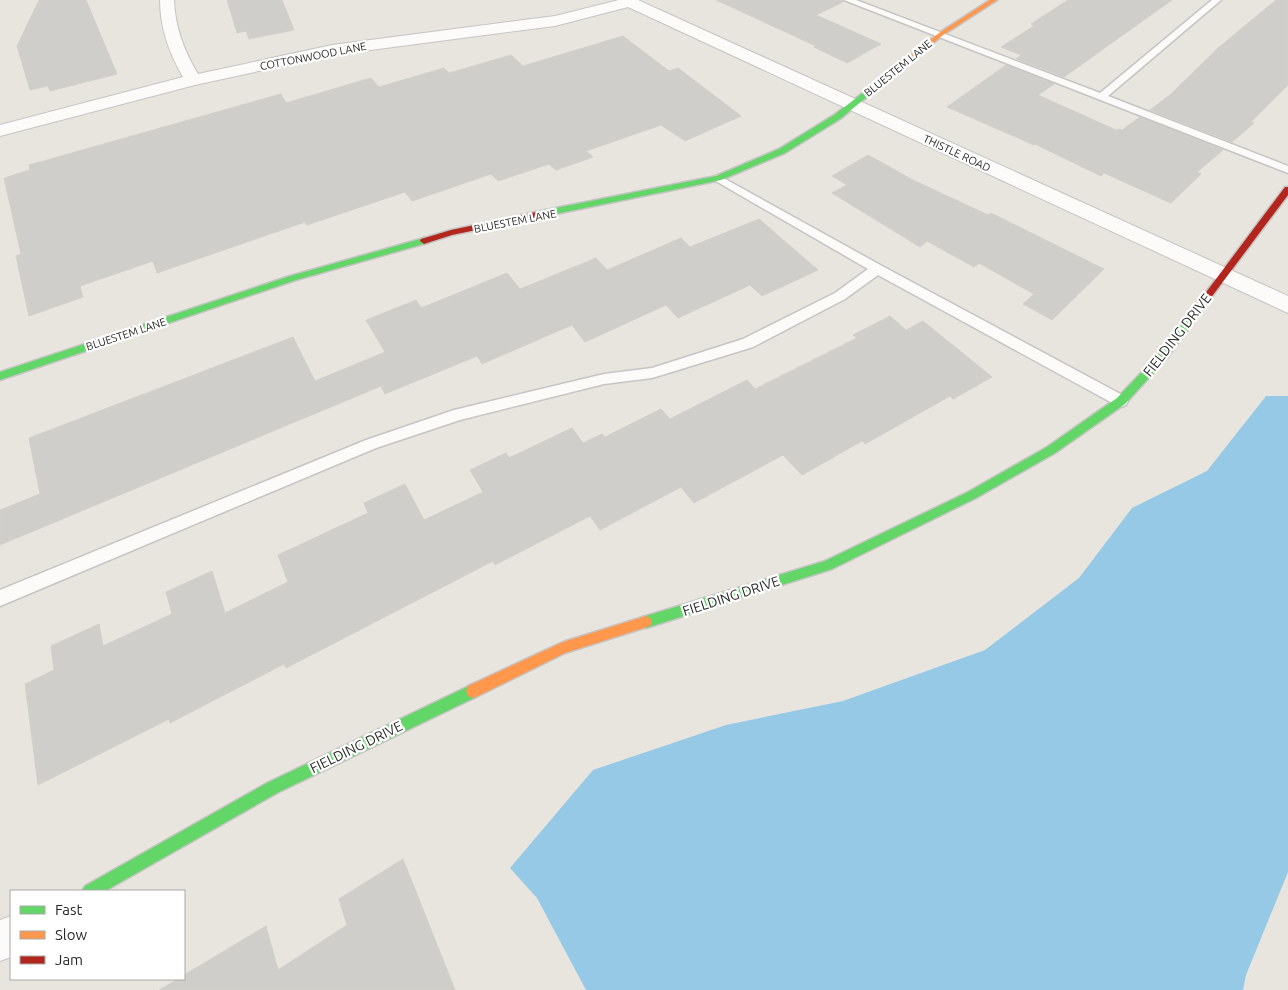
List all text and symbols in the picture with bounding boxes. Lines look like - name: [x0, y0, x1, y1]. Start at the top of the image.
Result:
- street label: BLUESTEM LANE: [862, 37, 934, 99]
- street label: COTTONWOOD LANE: [259, 40, 367, 72]
- street label: THISTLE ROAD: [921, 132, 993, 174]
- street label: BLUESTEM LANE: [473, 207, 557, 235]
- street label: FIELDING DRIVE: [1140, 290, 1214, 380]
- street label: BLUESTEM LANE: [84, 315, 168, 353]
- street label: FIELDING DRIVE: [681, 573, 782, 619]
- street label: FIELDING DRIVE: [307, 718, 405, 776]
- legend: [10, 890, 185, 980]
- text: Fast: [55, 901, 83, 918]
- text: Slow: [55, 926, 88, 943]
- text: Jam: [55, 951, 83, 968]

